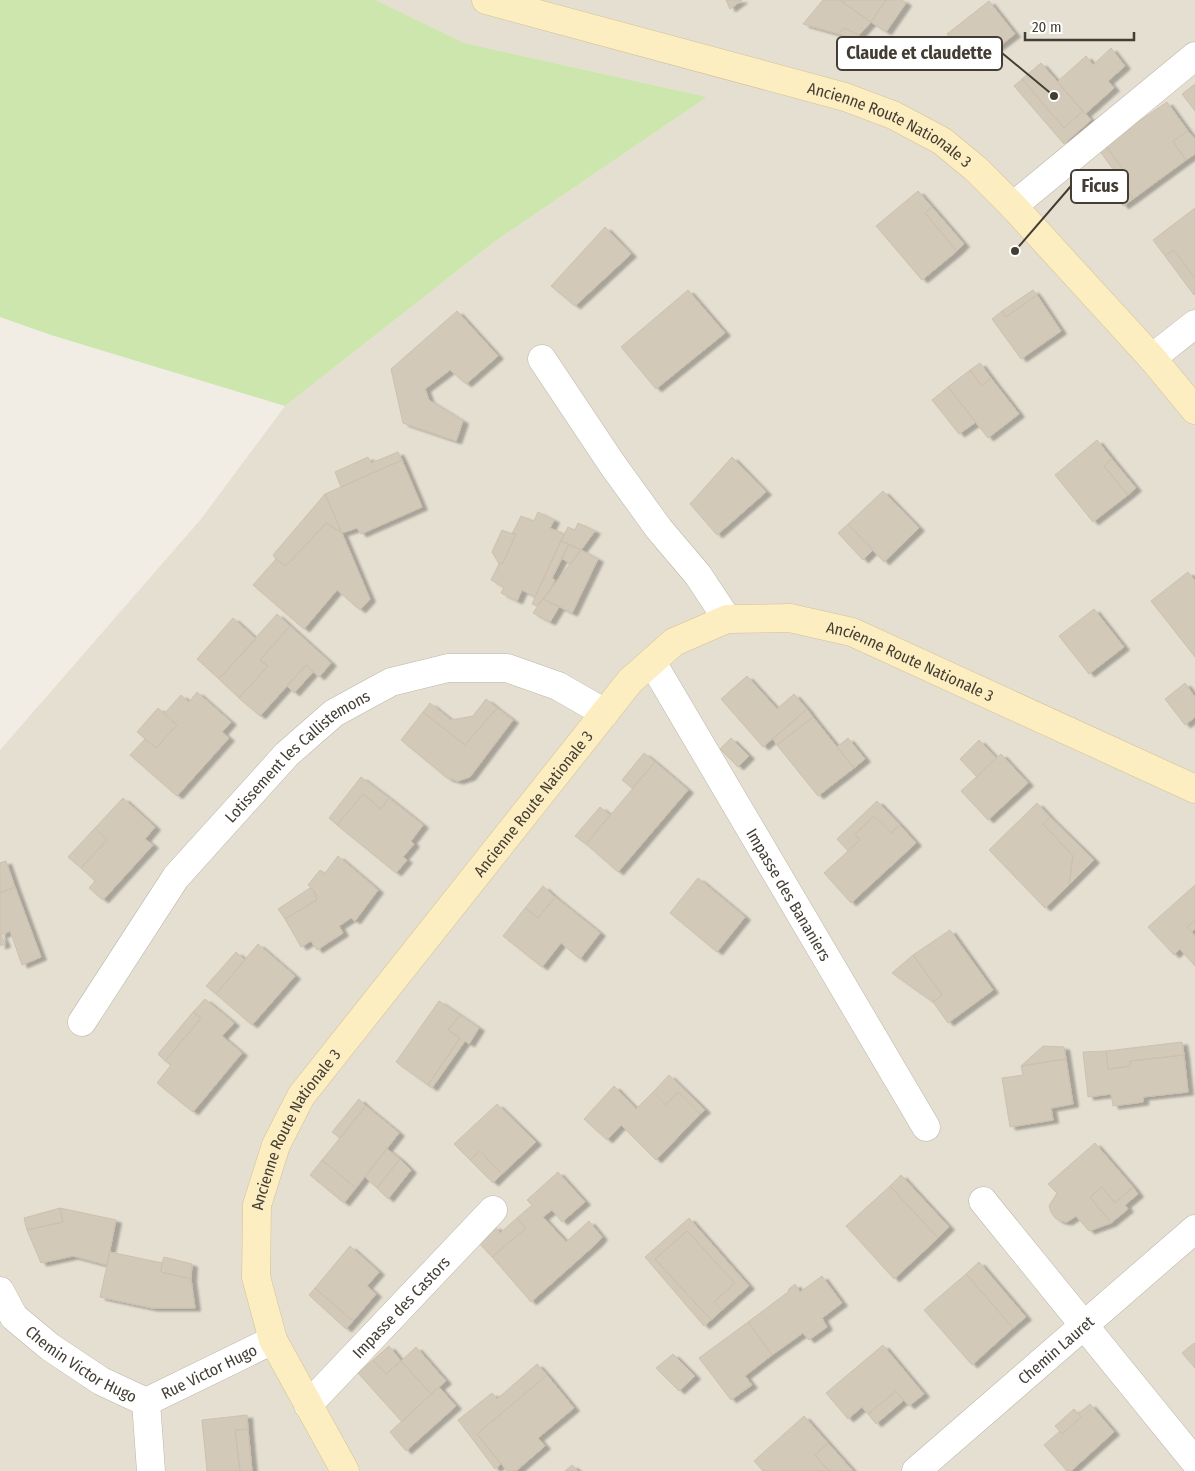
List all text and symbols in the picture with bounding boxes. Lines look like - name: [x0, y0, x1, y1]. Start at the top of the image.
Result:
- scale bar: [1025, 10, 1134, 42]
- text: 20 m: [1032, 18, 1062, 36]
- callout: Claude et claudette: [837, 37, 1002, 70]
- text: Claude et claudette: [846, 42, 992, 64]
- street label: Ancienne Route Nationale 3: [806, 78, 976, 171]
- callout: Ficus: [1071, 170, 1128, 203]
- text: Ficus: [1081, 175, 1119, 197]
- street label: Ancienne Route Nationale 3: [825, 617, 997, 705]
- street label: Lotissement les Callistemons: [221, 686, 373, 826]
- street label: Ancienne Route Nationale 3: [469, 727, 596, 880]
- street label: Impasse des Bananiers: [743, 825, 836, 964]
- street label: Ancienne Route Nationale 3: [247, 1045, 344, 1210]
- street label: Impasse des Castors: [348, 1252, 454, 1362]
- street label: Chemin Lauret: [1014, 1311, 1098, 1388]
- street label: Chemin Victor Hugo: [22, 1321, 140, 1406]
- street label: Rue Victor Hugo: [158, 1340, 260, 1403]

